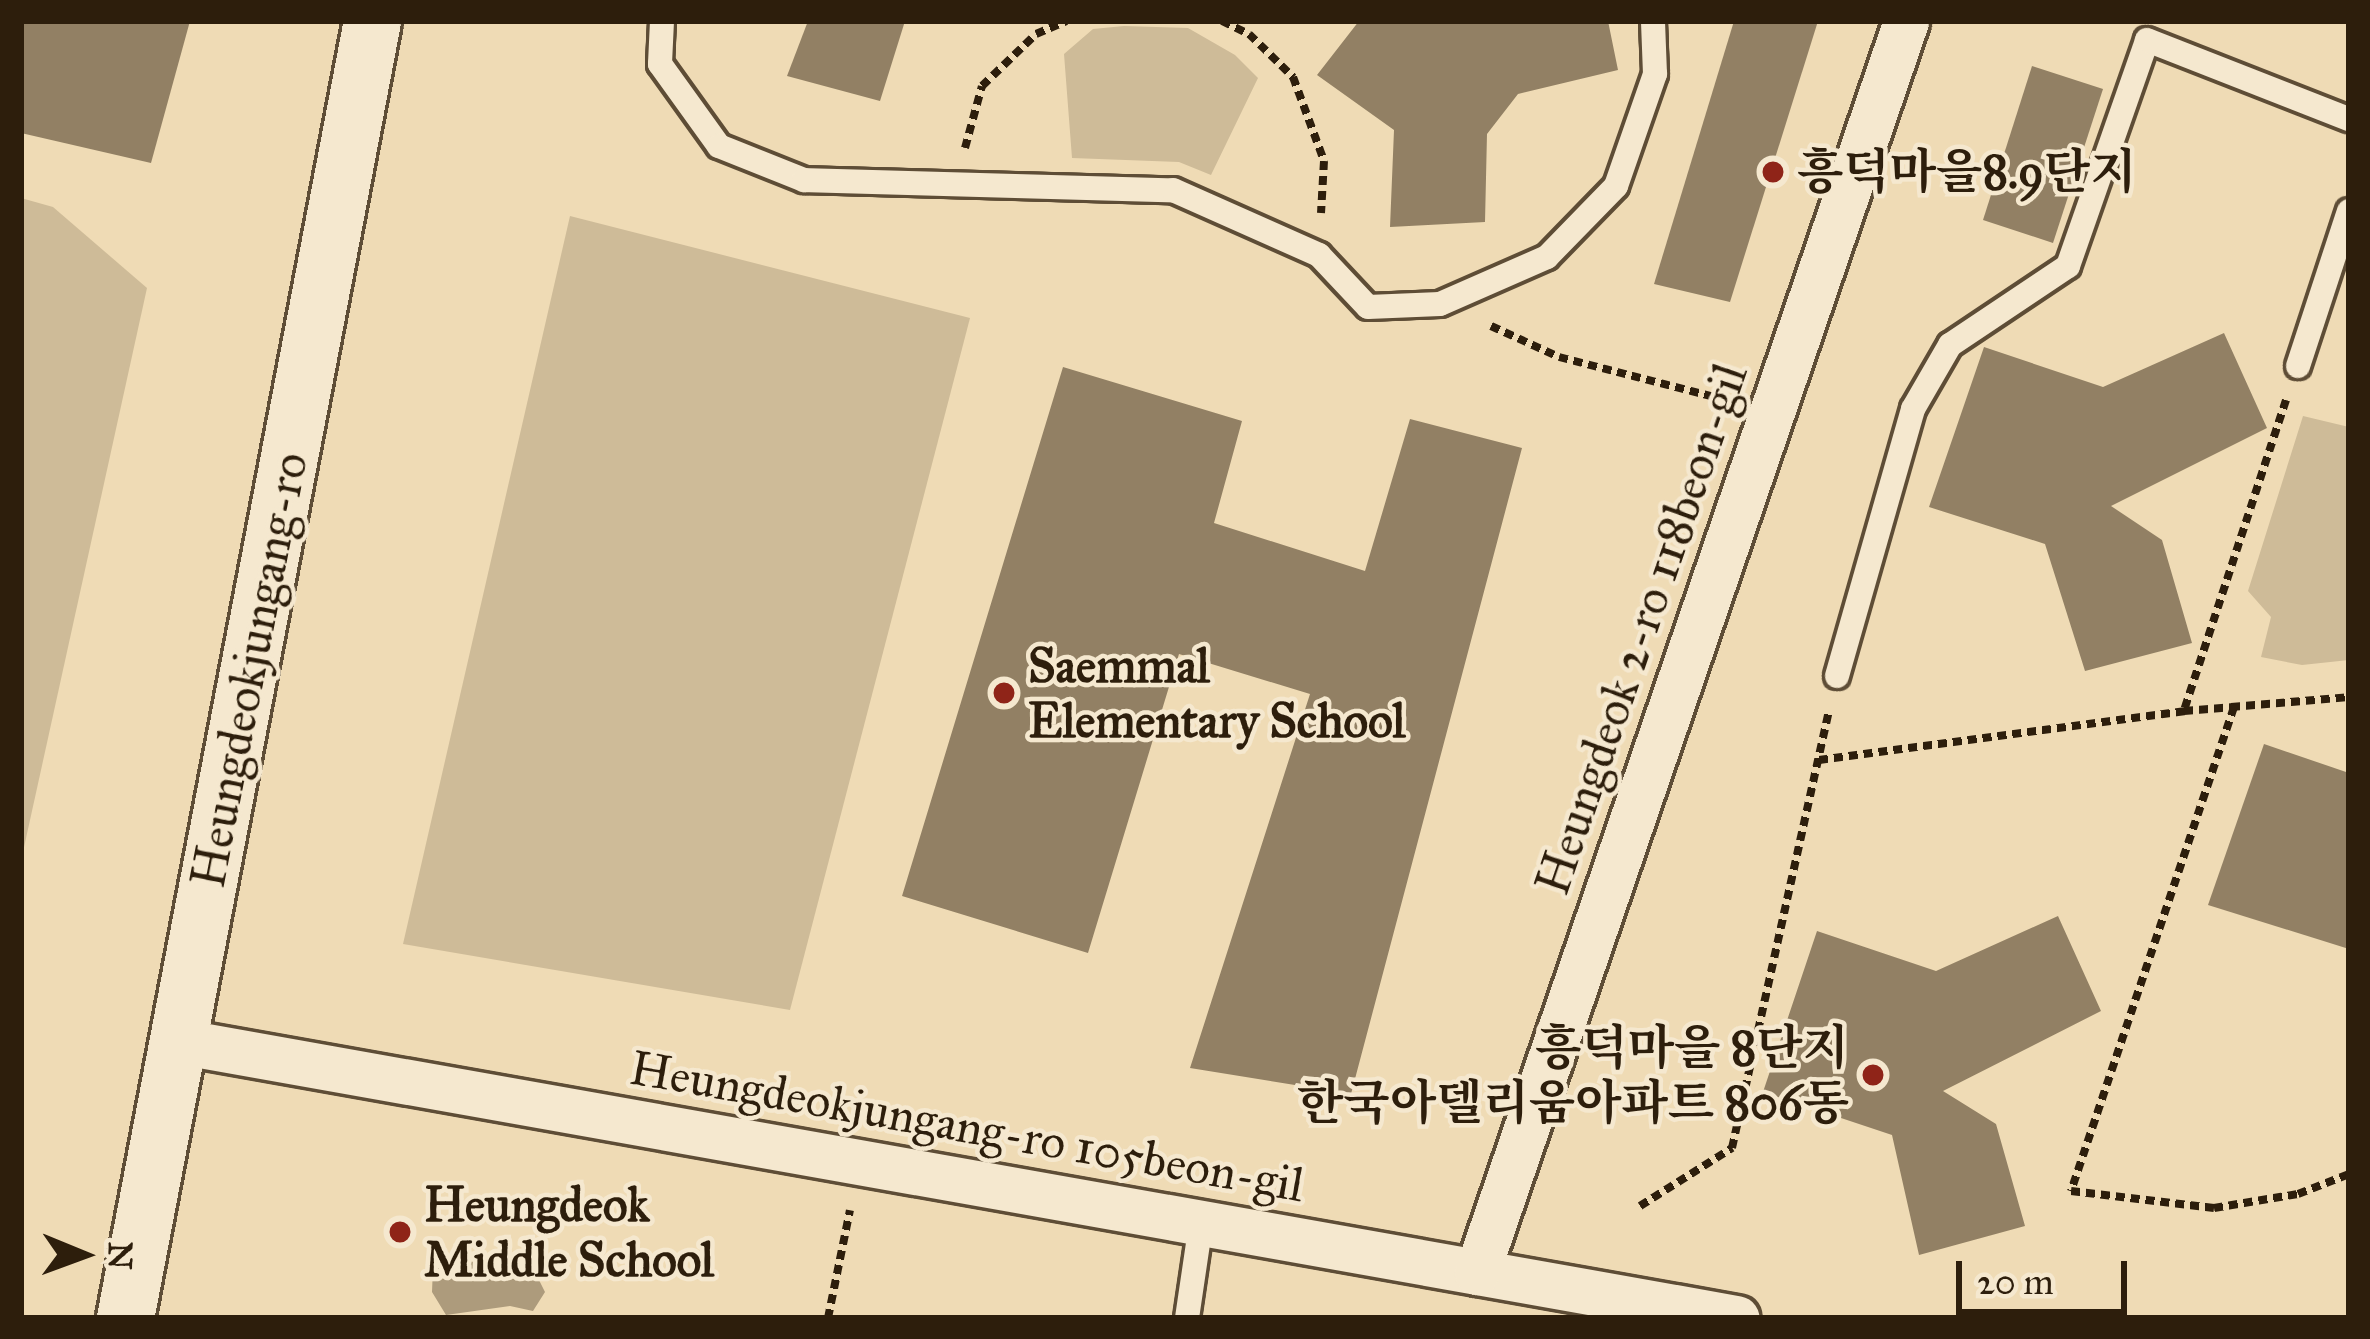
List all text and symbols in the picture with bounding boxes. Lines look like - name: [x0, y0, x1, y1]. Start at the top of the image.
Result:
- place label: 흥덕마을8.9단지: [1797, 143, 2136, 201]
- marker: 흥덕마을8.9단지: [1760, 159, 1786, 185]
- street label: Heungdeok 2-ro 118beon-gil: [1523, 356, 1759, 902]
- street label: Heungdeokjungang-ro: [179, 448, 319, 892]
- place label: Saemmal Elementary School: [1028, 636, 1405, 749]
- marker: Saemmal Elementary School: [991, 680, 1017, 706]
- place label: 흥덕마을 8단지 한국아델리움아파트 806동: [1297, 1018, 1849, 1131]
- street label: Heungdeokjungang-ro 105beon-gil: [626, 1038, 1308, 1214]
- marker: 흥덕마을 8단지 한국아델리움아파트 806동: [1860, 1062, 1886, 1088]
- place label: Heungdeok Middle School: [424, 1175, 714, 1288]
- north arrow: [24, 1195, 144, 1315]
- marker: Heungdeok Middle School: [387, 1219, 413, 1245]
- scale bar: [1962, 1237, 2133, 1311]
- text: N: [100, 1241, 140, 1270]
- text: 20 m: [1977, 1260, 2054, 1304]

